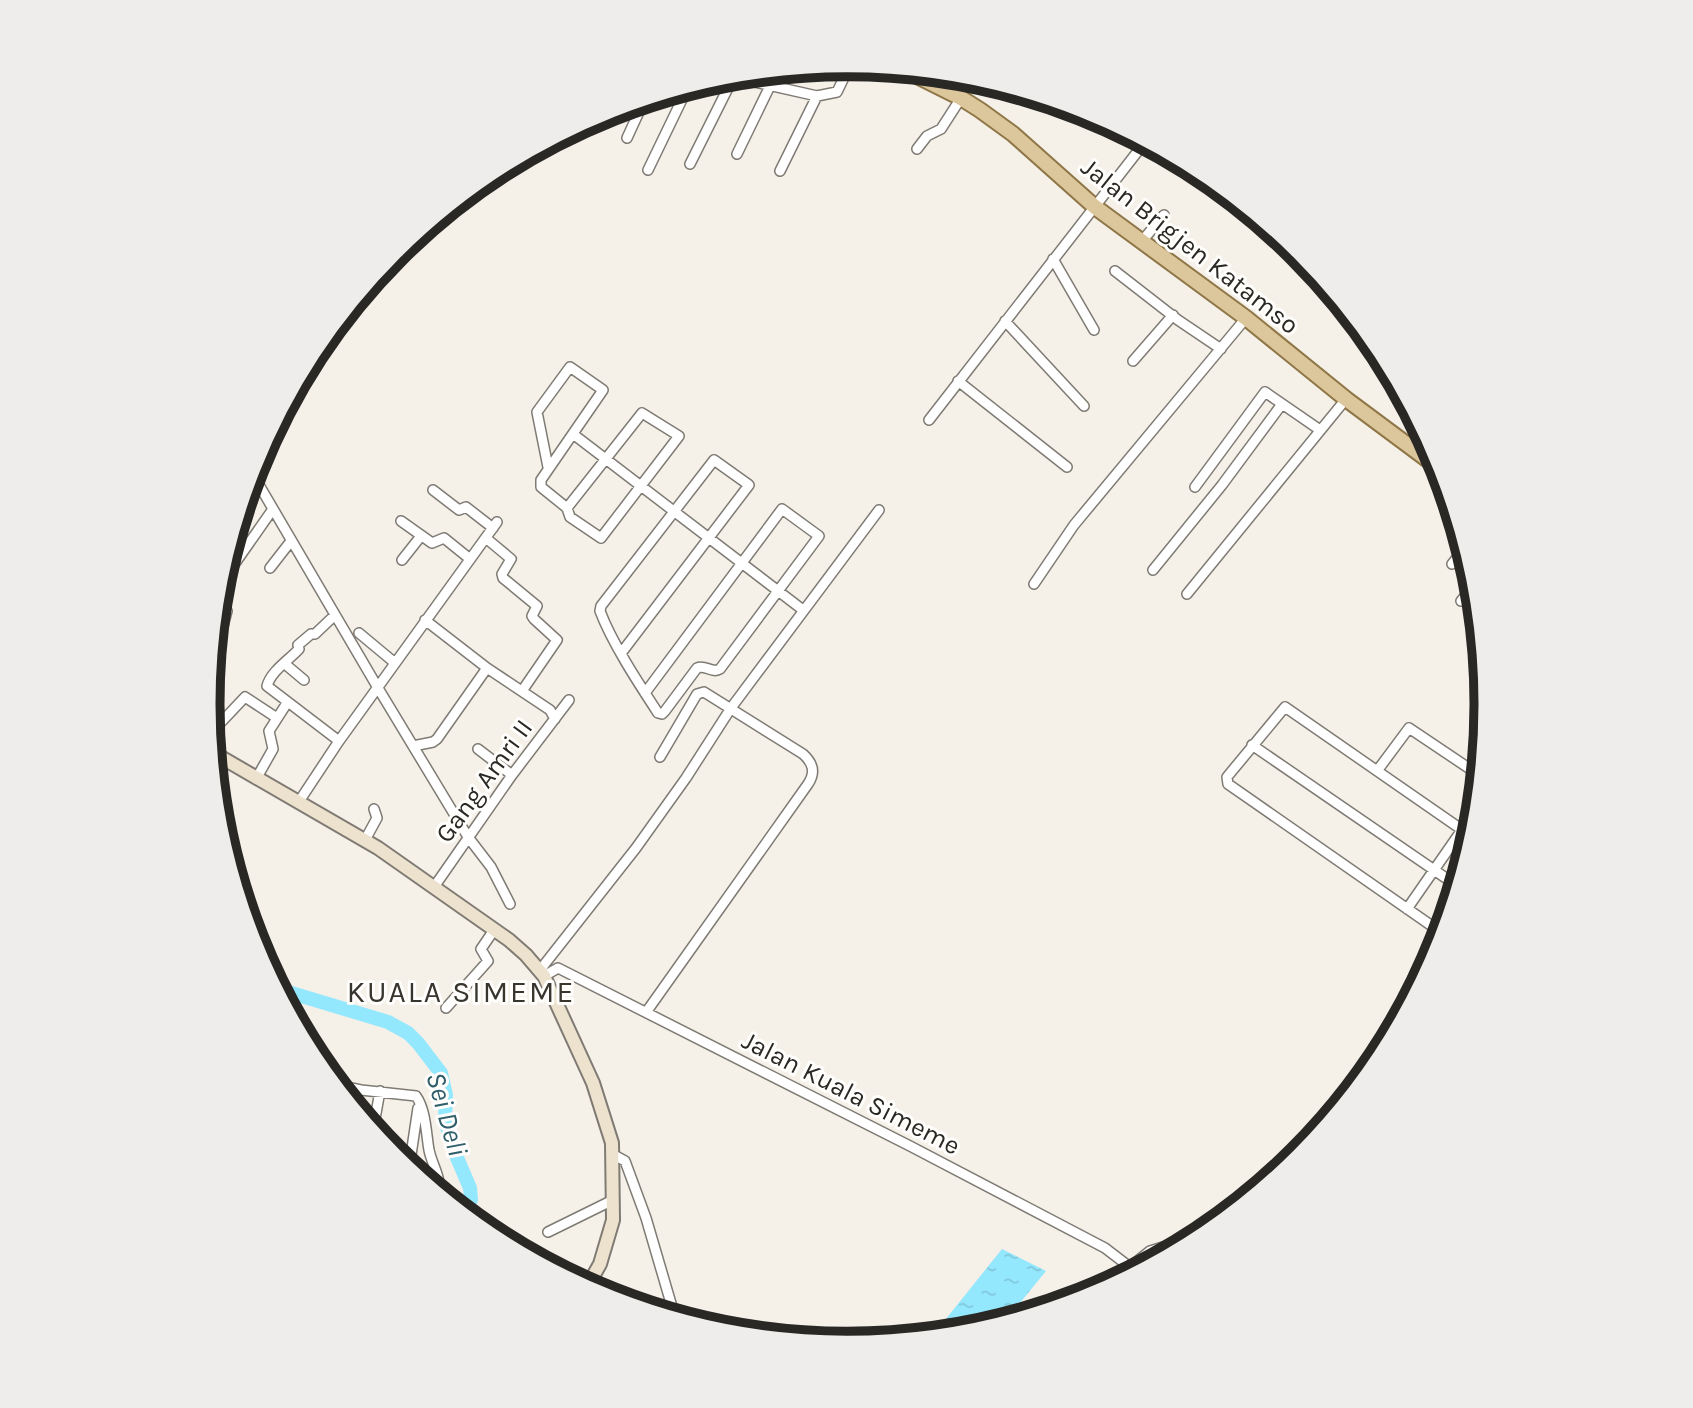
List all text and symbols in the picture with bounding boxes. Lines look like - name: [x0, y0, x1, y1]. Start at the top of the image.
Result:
- street label: Jalan Brigjen Katamso: [1075, 151, 1305, 341]
- street label: Gang Amri II: [429, 713, 539, 849]
- district label: KUALA SIMEME: [347, 974, 575, 1010]
- street label: Jalan Kuala Simeme: [737, 1025, 965, 1161]
- water label: Sei Deli: [419, 1068, 475, 1160]

